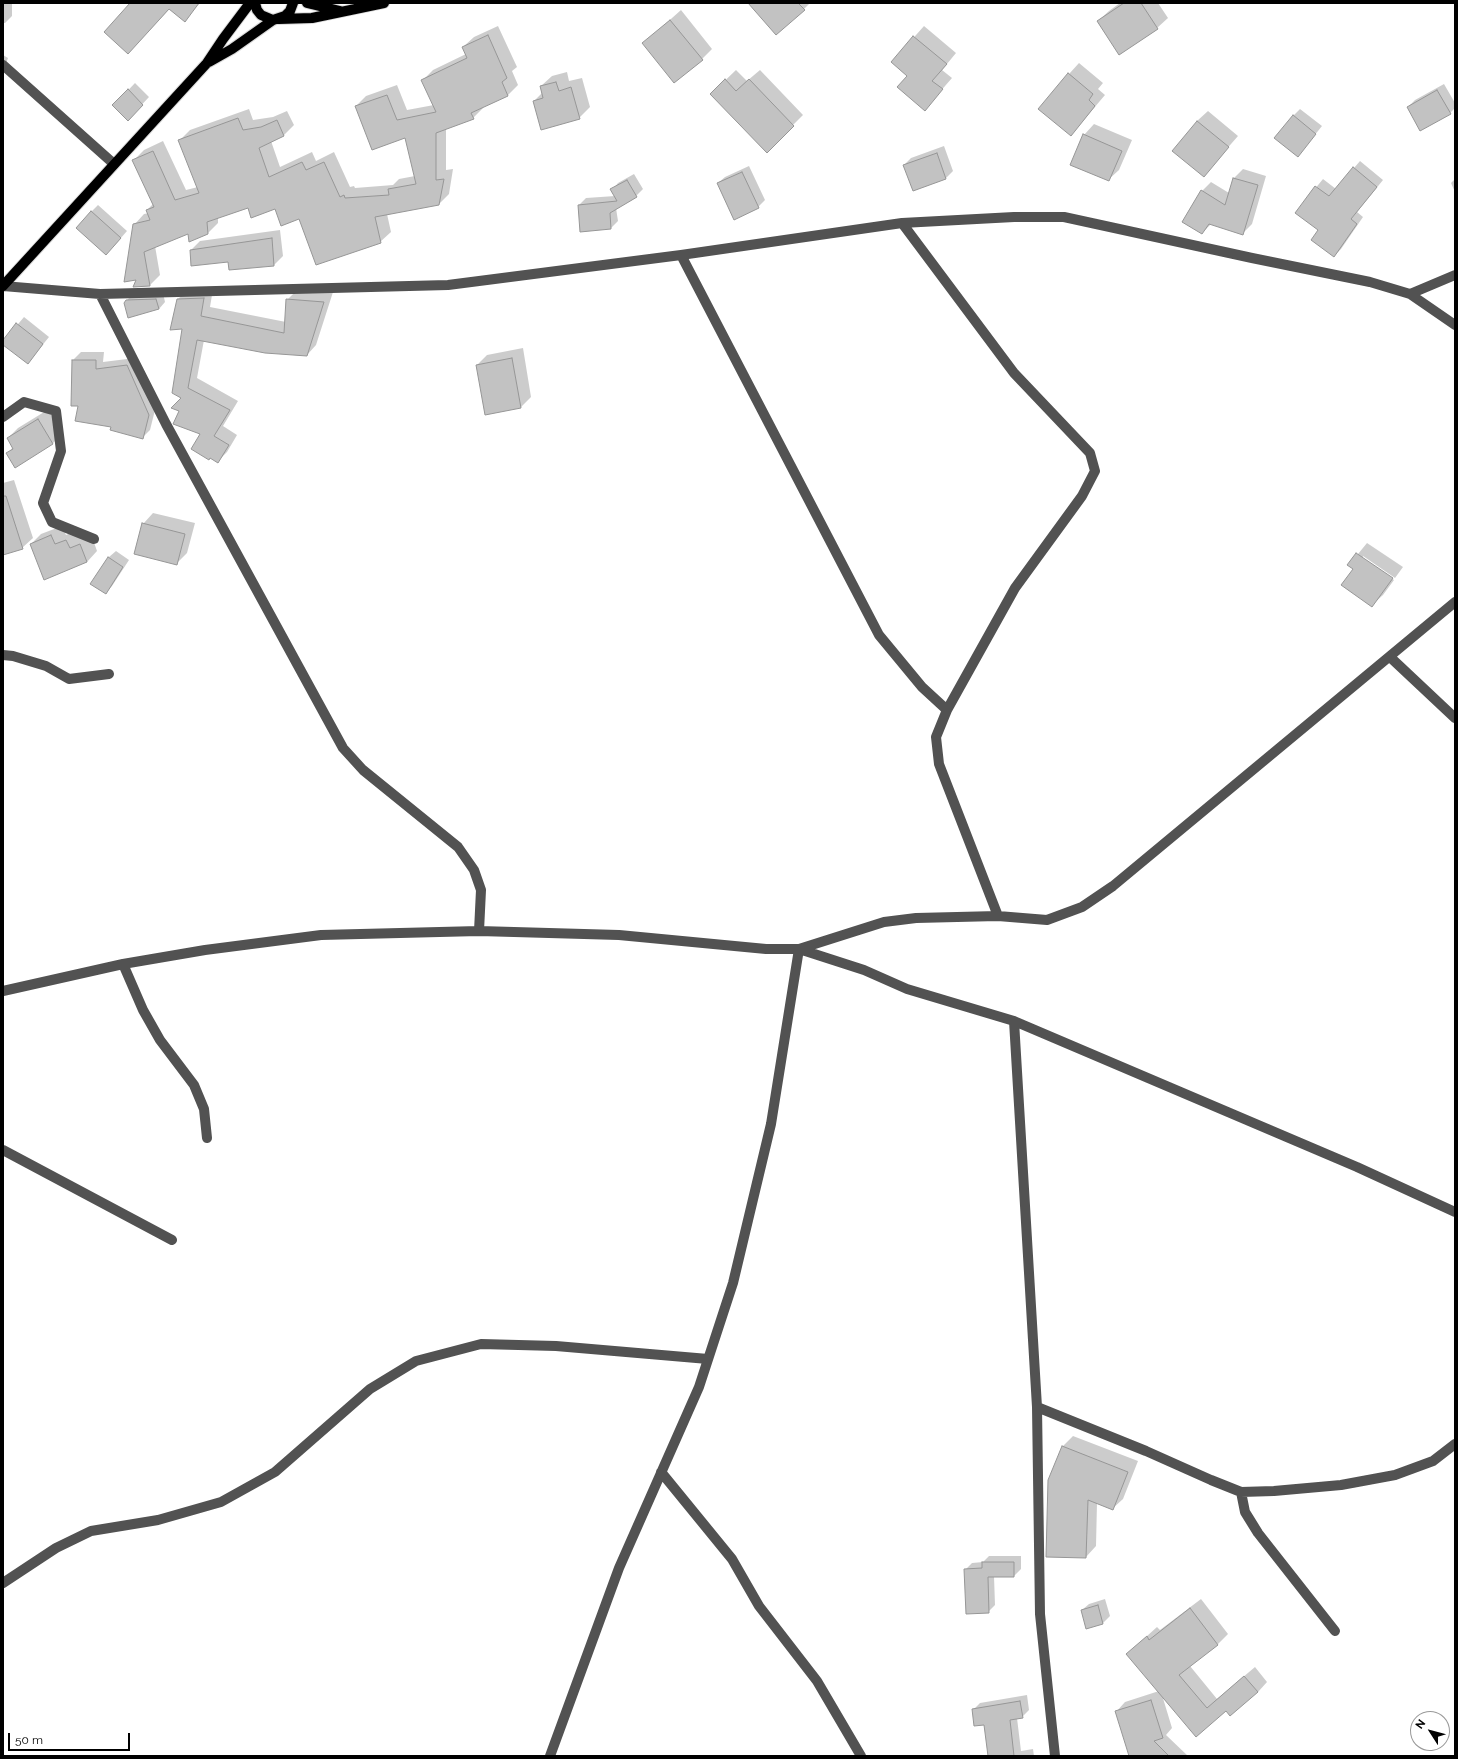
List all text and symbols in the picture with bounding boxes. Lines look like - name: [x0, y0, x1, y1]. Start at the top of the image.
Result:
- north arrow: [1410, 1711, 1450, 1751]
- text: N: [1413, 1717, 1428, 1731]
- scale bar: [10, 1725, 132, 1751]
- text: 50 m: [15, 1733, 43, 1747]

